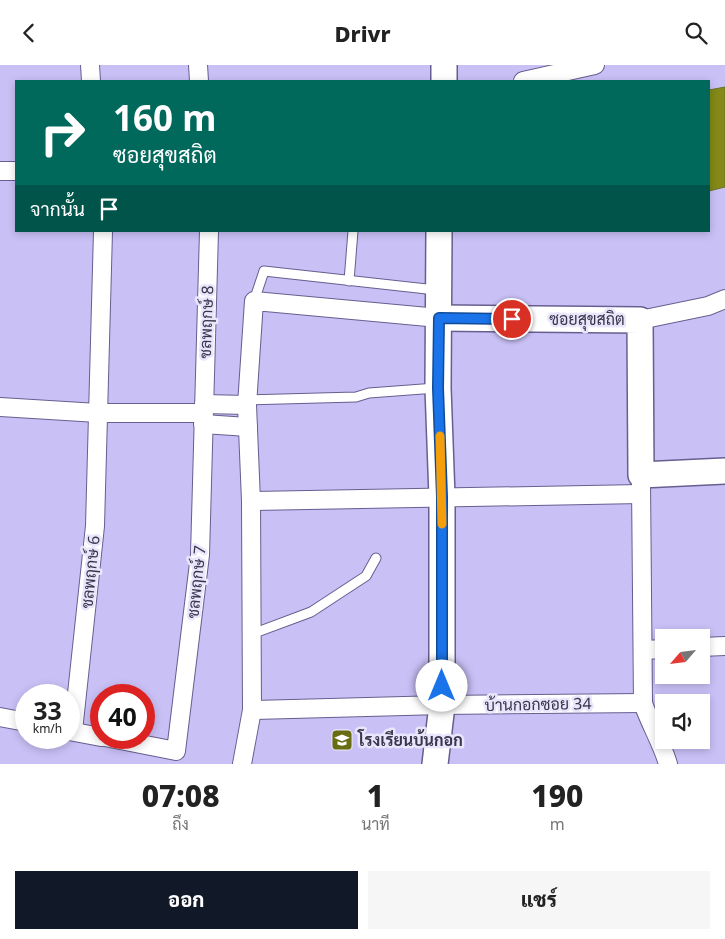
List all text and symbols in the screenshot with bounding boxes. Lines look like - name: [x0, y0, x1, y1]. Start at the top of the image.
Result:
- text: Drivr: [334, 18, 391, 48]
- icon: back: [15, 19, 43, 47]
- icon: search: [682, 19, 710, 47]
- text: 160 m: [113, 94, 216, 141]
- icon: right: [30, 100, 95, 165]
- text: ซอยสุขสถิต: [113, 139, 217, 169]
- icon: arrive: [95, 195, 123, 223]
- text: จากนั้น: [30, 196, 85, 222]
- street label: ชลพฤกษ์ 8: [193, 285, 218, 359]
- pin: [491, 298, 533, 340]
- icon: arrive: [498, 305, 526, 333]
- street label: ซอยสุขสถิต: [549, 308, 625, 331]
- street label: ชลพฤกษ์ 6: [74, 534, 105, 610]
- street label: ชลพฤกษ์ 7: [180, 544, 211, 620]
- north arrow: [655, 629, 710, 684]
- map controls: [655, 629, 710, 749]
- position arrow: [415, 659, 467, 711]
- speed limit sign: 40: [90, 684, 155, 749]
- street label: บ้านกอกซอย 34: [484, 692, 592, 716]
- text: 33: [33, 693, 62, 727]
- button: sound: [655, 694, 710, 749]
- text: km/h: [33, 720, 62, 737]
- school or university icon: โรงเรียนบ้นกอก: [330, 728, 354, 752]
- place label: โรงเรียนบ้นกอก: [357, 729, 463, 751]
- text: 07:08: [142, 775, 220, 816]
- text: 1: [367, 775, 384, 816]
- text: 190: [531, 775, 583, 816]
- text: ถึง: [172, 813, 189, 835]
- text: นาที: [361, 813, 390, 835]
- text: m: [550, 813, 565, 835]
- button: ออก: [15, 871, 358, 929]
- button: แชร์: [368, 871, 710, 929]

